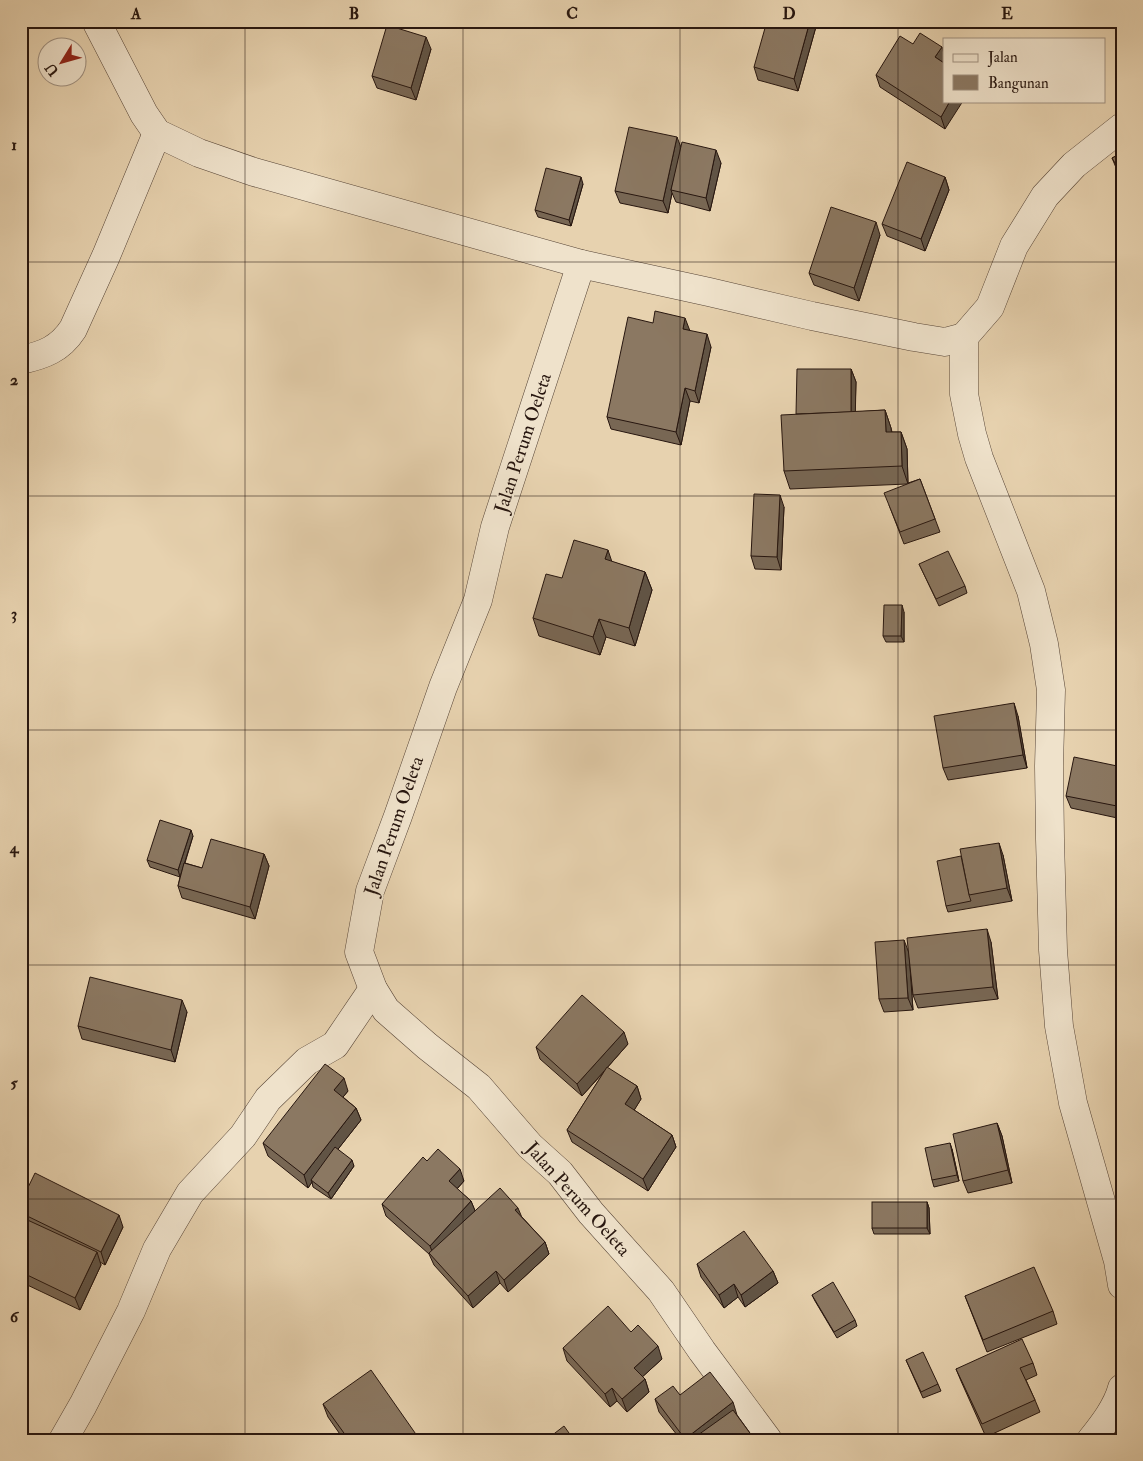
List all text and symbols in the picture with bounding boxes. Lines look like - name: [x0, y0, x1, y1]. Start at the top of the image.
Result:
- text: A: [130, 4, 142, 24]
- text: B: [349, 4, 359, 24]
- text: C: [566, 4, 578, 24]
- text: D: [782, 4, 796, 24]
- text: E: [1001, 4, 1013, 24]
- north arrow: [38, 38, 88, 88]
- legend: [943, 38, 1106, 102]
- text: Jalan: [987, 48, 1018, 68]
- text: U: [42, 60, 62, 79]
- text: Bangunan: [988, 74, 1049, 93]
- text: 1: [11, 135, 17, 155]
- text: 2: [10, 370, 18, 390]
- street label: Jalan Perum Oeleta: [489, 370, 557, 517]
- text: 3: [11, 604, 17, 624]
- street label: Jalan Perum Oeleta: [359, 753, 429, 900]
- text: 4: [9, 838, 20, 858]
- text: 5: [10, 1073, 18, 1093]
- street label: Jalan Perum Oeleta: [520, 1136, 636, 1261]
- text: 6: [10, 1307, 20, 1327]

